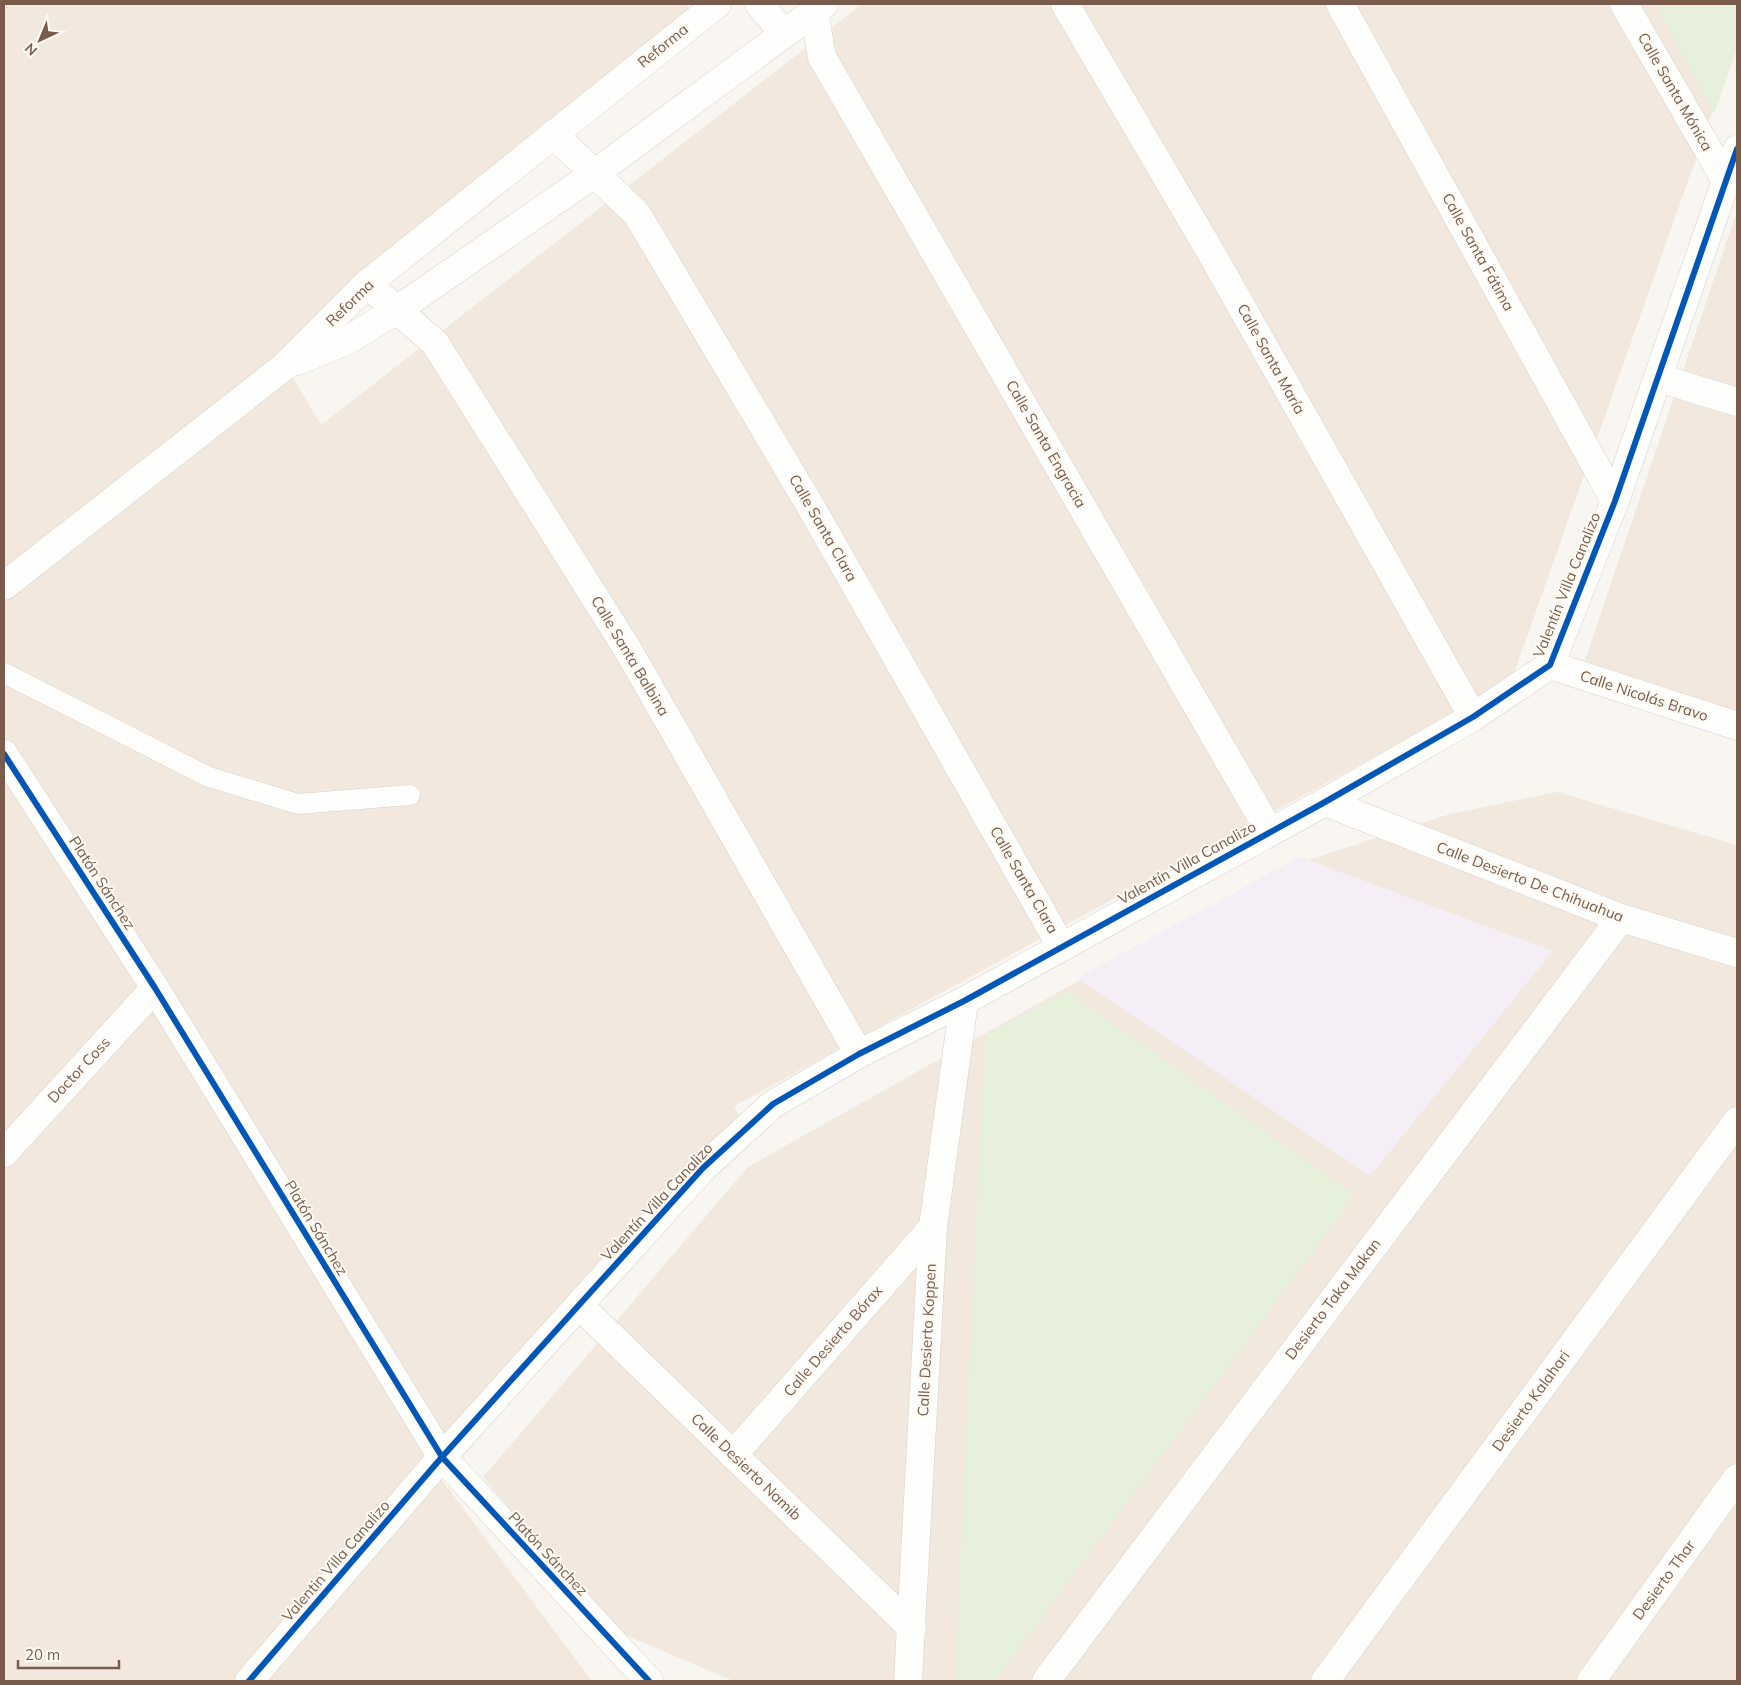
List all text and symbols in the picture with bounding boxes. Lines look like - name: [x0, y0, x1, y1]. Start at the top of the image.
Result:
- north arrow: [15, 15, 65, 65]
- street label: Reforma: [634, 20, 692, 72]
- street label: Calle Santa Mónica: [1634, 29, 1717, 154]
- text: N: [21, 39, 41, 59]
- street label: Calle Santa Fátima: [1438, 189, 1519, 314]
- street label: Reforma: [322, 275, 378, 330]
- street label: Calle Santa María: [1233, 300, 1310, 417]
- street label: Calle Santa Engracia: [1002, 376, 1091, 511]
- street label: Calle Santa Clara: [785, 471, 862, 585]
- street label: Valentín Villa Canalizo: [1529, 509, 1604, 660]
- street label: Calle Santa Balbina: [587, 592, 674, 719]
- street label: Calle Nicolás Bravo: [1578, 666, 1711, 725]
- street label: Valentín Villa Canalizo: [1114, 817, 1259, 908]
- street label: Calle Santa Clara: [986, 823, 1063, 937]
- street label: Platón Sánchez: [65, 832, 140, 933]
- street label: Calle Desierto De Chihuahua: [1434, 837, 1627, 926]
- street label: Doctor Coss: [43, 1033, 114, 1107]
- street label: Valentín Villa Canalizo: [597, 1139, 716, 1265]
- street label: Platón Sánchez: [280, 1177, 353, 1279]
- street label: Desierto Taka Makan: [1281, 1234, 1384, 1363]
- street label: Calle Desierto Koppen: [913, 1263, 940, 1417]
- street label: Calle Desierto Bórax: [779, 1281, 886, 1400]
- street label: Desierto Kalahari: [1488, 1347, 1574, 1455]
- street label: Calle Desierto Namib: [687, 1409, 806, 1524]
- street label: Valentin Villa Canalizo: [278, 1496, 394, 1625]
- street label: Platón Sánchez: [505, 1508, 592, 1600]
- street label: Desierto Thar: [1628, 1536, 1699, 1623]
- scale bar: [18, 1638, 119, 1670]
- text: 20 m: [25, 1645, 60, 1664]

